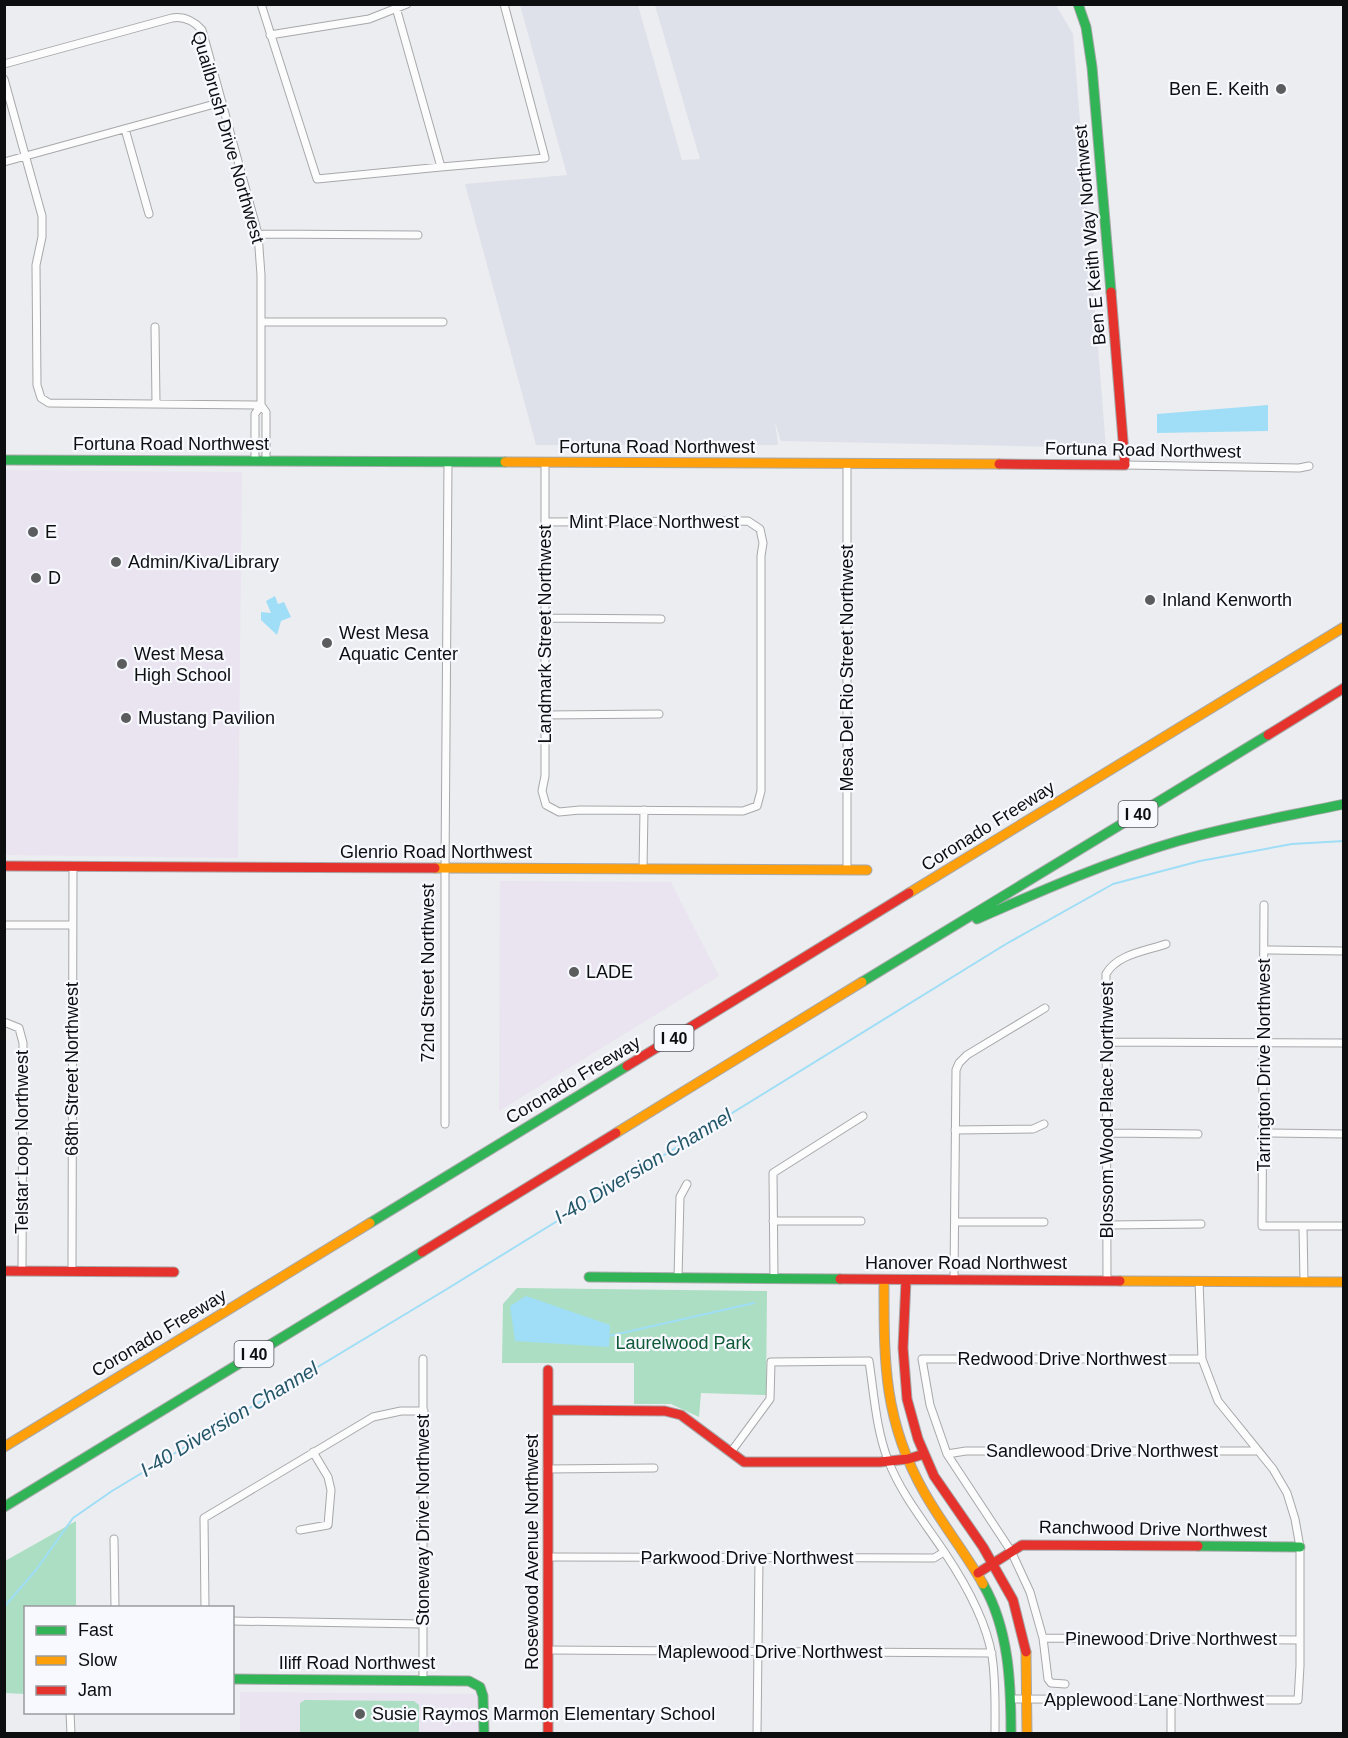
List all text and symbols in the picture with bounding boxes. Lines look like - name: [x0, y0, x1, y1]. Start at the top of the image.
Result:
- street label: Quailbrush Drive Northwest: [188, 28, 268, 246]
- place label: Ben E. Keith: [1169, 79, 1269, 99]
- marker: Ben E. Keith: [1274, 82, 1288, 96]
- street label: Ben E Keith Way Northwest: [1070, 124, 1110, 346]
- street label: Fortuna Road Northwest: [73, 434, 269, 454]
- street label: Fortuna Road Northwest: [559, 437, 755, 457]
- street label: Fortuna Road Northwest: [1045, 438, 1241, 462]
- street label: Mint Place Northwest: [569, 512, 739, 532]
- place label: E: [45, 522, 57, 542]
- street label: Landmark Street Northwest: [535, 524, 555, 744]
- marker: E: [26, 525, 40, 539]
- street label: Mesa Del Rio Street Northwest: [837, 544, 857, 792]
- place label: Admin/Kiva/Library: [128, 552, 279, 572]
- marker: Admin/Kiva/Library: [109, 555, 123, 569]
- place label: D: [48, 568, 61, 588]
- marker: D: [29, 571, 43, 585]
- place label: Inland Kenworth: [1162, 590, 1292, 610]
- marker: Inland Kenworth: [1143, 593, 1157, 607]
- place label: West Mesa Aquatic Center: [339, 623, 458, 664]
- marker: West Mesa Aquatic Center: [320, 636, 334, 650]
- place label: West Mesa High School: [134, 644, 231, 685]
- marker: West Mesa High School: [115, 657, 129, 671]
- place label: Mustang Pavilion: [138, 708, 275, 728]
- marker: Mustang Pavilion: [119, 711, 133, 725]
- street label: Coronado Freeway: [918, 777, 1058, 875]
- road number: I 40: [1118, 801, 1158, 827]
- street label: Glenrio Road Northwest: [340, 842, 532, 862]
- street label: 72nd Street Northwest: [418, 883, 438, 1063]
- street label: Tarrington Drive Northwest: [1254, 958, 1274, 1172]
- place label: LADE: [586, 962, 633, 982]
- marker: LADE: [567, 965, 581, 979]
- street label: 68th Street Northwest: [62, 982, 82, 1156]
- street label: Blossom Wood Place Northwest: [1097, 982, 1117, 1238]
- road number: I 40: [654, 1025, 694, 1051]
- street label: Coronado Freeway: [502, 1032, 644, 1128]
- street label: Telstar Loop Northwest: [12, 1050, 32, 1234]
- water label: I-40 Diversion Channel: [550, 1104, 736, 1228]
- street label: Hanover Road Northwest: [865, 1253, 1067, 1273]
- street label: Coronado Freeway: [88, 1285, 230, 1381]
- park label: Laurelwood Park: [615, 1333, 752, 1353]
- road number: I 40: [234, 1341, 274, 1367]
- street label: Redwood Drive Northwest: [957, 1349, 1167, 1369]
- water label: I-40 Diversion Channel: [136, 1357, 322, 1481]
- street label: Stoneway Drive Northwest: [413, 1414, 433, 1626]
- street label: Rosewood Avenue Northwest: [522, 1434, 542, 1670]
- street label: Sandlewood Drive Northwest: [986, 1441, 1218, 1461]
- street label: Ranchwood Drive Northwest: [1039, 1517, 1267, 1541]
- street label: Parkwood Drive Northwest: [640, 1548, 854, 1568]
- legend: [24, 1606, 234, 1714]
- text: Fast: [78, 1620, 113, 1640]
- street label: Pinewood Drive Northwest: [1065, 1629, 1277, 1649]
- street label: Maplewood Drive Northwest: [657, 1642, 883, 1662]
- text: Slow: [78, 1650, 118, 1670]
- street label: Iliff Road Northwest: [279, 1653, 435, 1673]
- text: Jam: [78, 1680, 112, 1700]
- street label: Applewood Lane Northwest: [1044, 1690, 1264, 1710]
- place label: Susie Raymos Marmon Elementary School: [372, 1704, 715, 1724]
- marker: Susie Raymos Marmon Elementary School: [353, 1707, 367, 1721]

